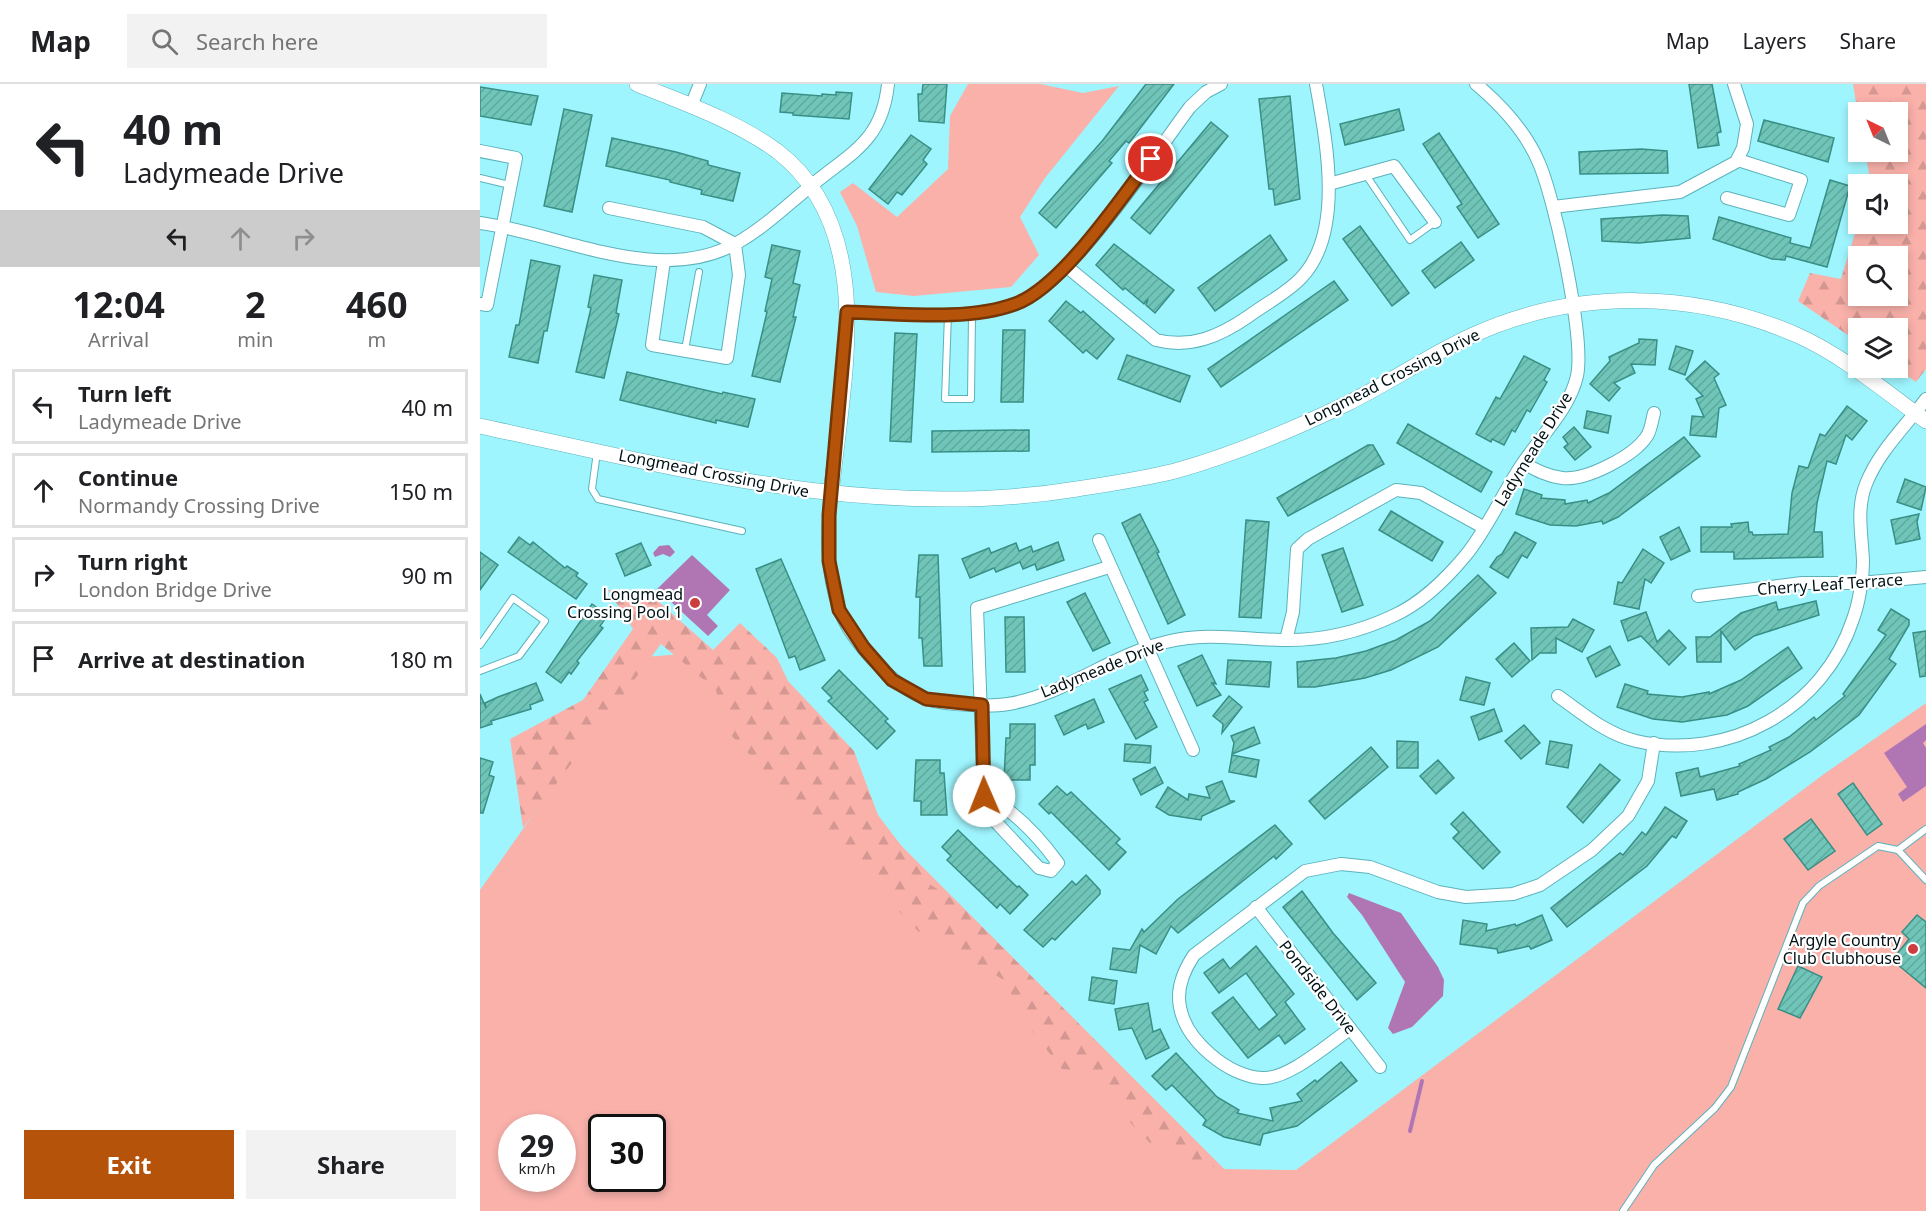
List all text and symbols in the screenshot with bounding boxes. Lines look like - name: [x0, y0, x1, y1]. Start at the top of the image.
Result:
- search box: [127, 14, 547, 68]
- text: Map: [30, 22, 91, 60]
- icon: search: [148, 25, 181, 58]
- text: Search here: [196, 26, 318, 56]
- text: Map: [1666, 27, 1710, 55]
- text: Layers: [1743, 27, 1807, 55]
- text: Share: [1840, 27, 1896, 55]
- text: 40 m: [123, 100, 223, 157]
- north arrow: [1848, 102, 1908, 162]
- map controls: [1848, 102, 1908, 378]
- icon: left: [24, 108, 102, 186]
- pin: [1125, 133, 1176, 184]
- icon: arrive: [1134, 142, 1167, 175]
- text: Ladymeade Drive: [123, 154, 344, 191]
- button: sound: [1848, 174, 1908, 234]
- icon: left: [161, 222, 194, 255]
- icon: ahead: [224, 222, 257, 255]
- icon: right: [287, 222, 320, 255]
- button: search: [1848, 246, 1908, 306]
- text: 12:04: [72, 280, 165, 329]
- text: 2: [245, 280, 266, 329]
- text: 460: [346, 280, 408, 329]
- button: layers: [1848, 318, 1908, 378]
- street label: Longmead Crossing Drive: [1301, 323, 1483, 431]
- text: Arrival: [88, 326, 149, 353]
- text: min: [237, 326, 273, 353]
- text: m: [367, 326, 386, 353]
- text: Turn left: [78, 378, 172, 408]
- street label: Ladymeade Drive: [1489, 388, 1577, 510]
- icon: left: [27, 390, 60, 423]
- text: 40 m: [402, 392, 453, 422]
- text: Ladymeade Drive: [78, 408, 242, 435]
- street label: Longmead Crossing Drive: [617, 444, 811, 502]
- text: Continue: [78, 462, 178, 492]
- icon: ahead: [27, 474, 60, 507]
- text: 150 m: [389, 476, 453, 506]
- text: Normandy Crossing Drive: [78, 492, 320, 519]
- text: Turn right: [78, 546, 188, 576]
- icon: right: [27, 558, 60, 591]
- text: 90 m: [402, 560, 453, 590]
- street label: Cherry Leaf Terrace: [1756, 568, 1904, 600]
- text: London Bridge Drive: [78, 576, 272, 603]
- place label: Longmead Crossing Pool 1: [567, 583, 683, 623]
- marker: Longmead Crossing Pool 1: [688, 596, 702, 610]
- street label: Ladymeade Drive: [1037, 633, 1167, 703]
- icon: arrive: [27, 642, 60, 675]
- text: Arrive at destination: [78, 644, 305, 674]
- text: 180 m: [389, 644, 453, 674]
- position arrow: [952, 764, 1016, 828]
- place label: Argyle Country Club Clubhouse: [1783, 929, 1902, 969]
- street label: Pondside Drive: [1274, 936, 1362, 1038]
- marker: Argyle Country Club Clubhouse: [1906, 942, 1920, 956]
- speed limit sign: 30: [588, 1114, 666, 1192]
- text: 29: [520, 1125, 554, 1166]
- button: Exit: [24, 1130, 234, 1199]
- button: Share: [246, 1130, 456, 1199]
- text: km/h: [519, 1158, 555, 1178]

